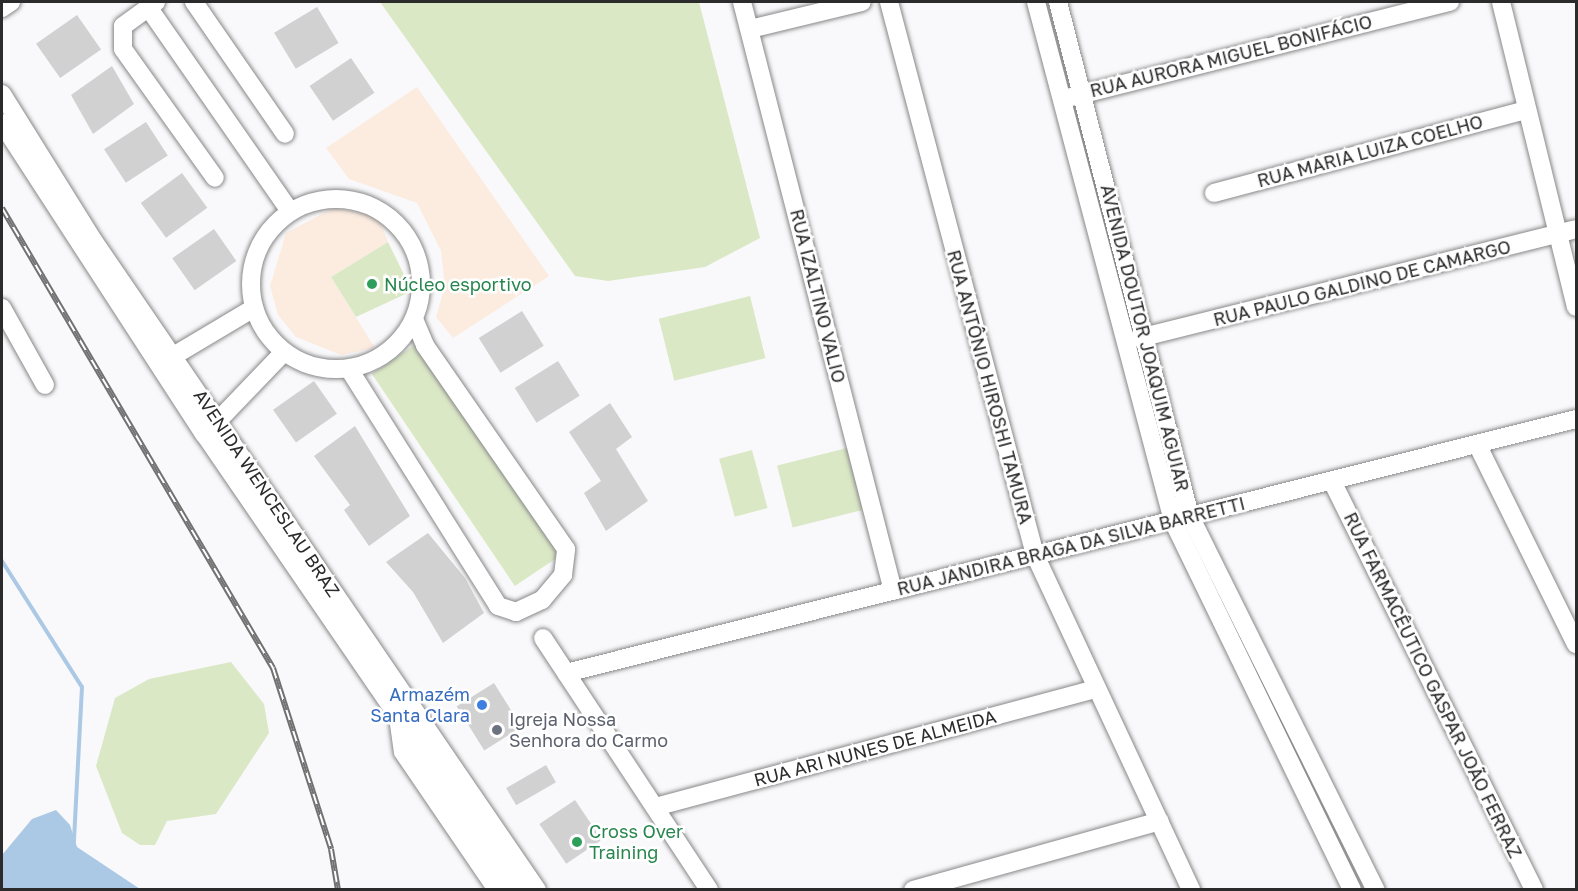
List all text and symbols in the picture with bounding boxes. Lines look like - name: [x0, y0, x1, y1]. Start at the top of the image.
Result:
- street label: RUA AURORA MIGUEL BONIFÁCIO: [1088, 10, 1374, 102]
- street label: RUA MARIA LUIZA COELHO: [1255, 110, 1485, 192]
- street label: AVENIDA DOUTOR JOAQUIM AGUIAR: [1096, 182, 1194, 494]
- street label: RUA IZALTINO VALIO: [786, 207, 850, 385]
- street label: RUA PAULO GALDINO DE CAMARGO: [1211, 236, 1513, 330]
- street label: RUA ANTÔNIO HIROSHI TAMURA: [943, 247, 1037, 527]
- place label: Núcleo esportivo: [384, 273, 531, 295]
- marker: Núcleo esportivo: [365, 277, 379, 291]
- street label: AVENIDA WENCESLAU BRAZ: [189, 385, 345, 601]
- street label: RUA JANDIRA BRAGA DA SILVA BARRETTI: [895, 492, 1247, 600]
- street label: RUA FARMACÊUTICO GASPAR JOÃO FERRAZ: [1340, 509, 1526, 861]
- place label: Armazém Santa Clara: [370, 684, 470, 726]
- marker: Armazém Santa Clara: [475, 698, 489, 712]
- street label: RUA ARI NUNES DE ALMEIDA: [751, 705, 999, 791]
- place label: Igreja Nossa Senhora do Carmo: [509, 709, 668, 752]
- marker: Igreja Nossa Senhora do Carmo: [490, 723, 504, 737]
- place label: Cross Over Training: [589, 821, 683, 864]
- marker: Cross Over Training: [570, 835, 584, 849]

